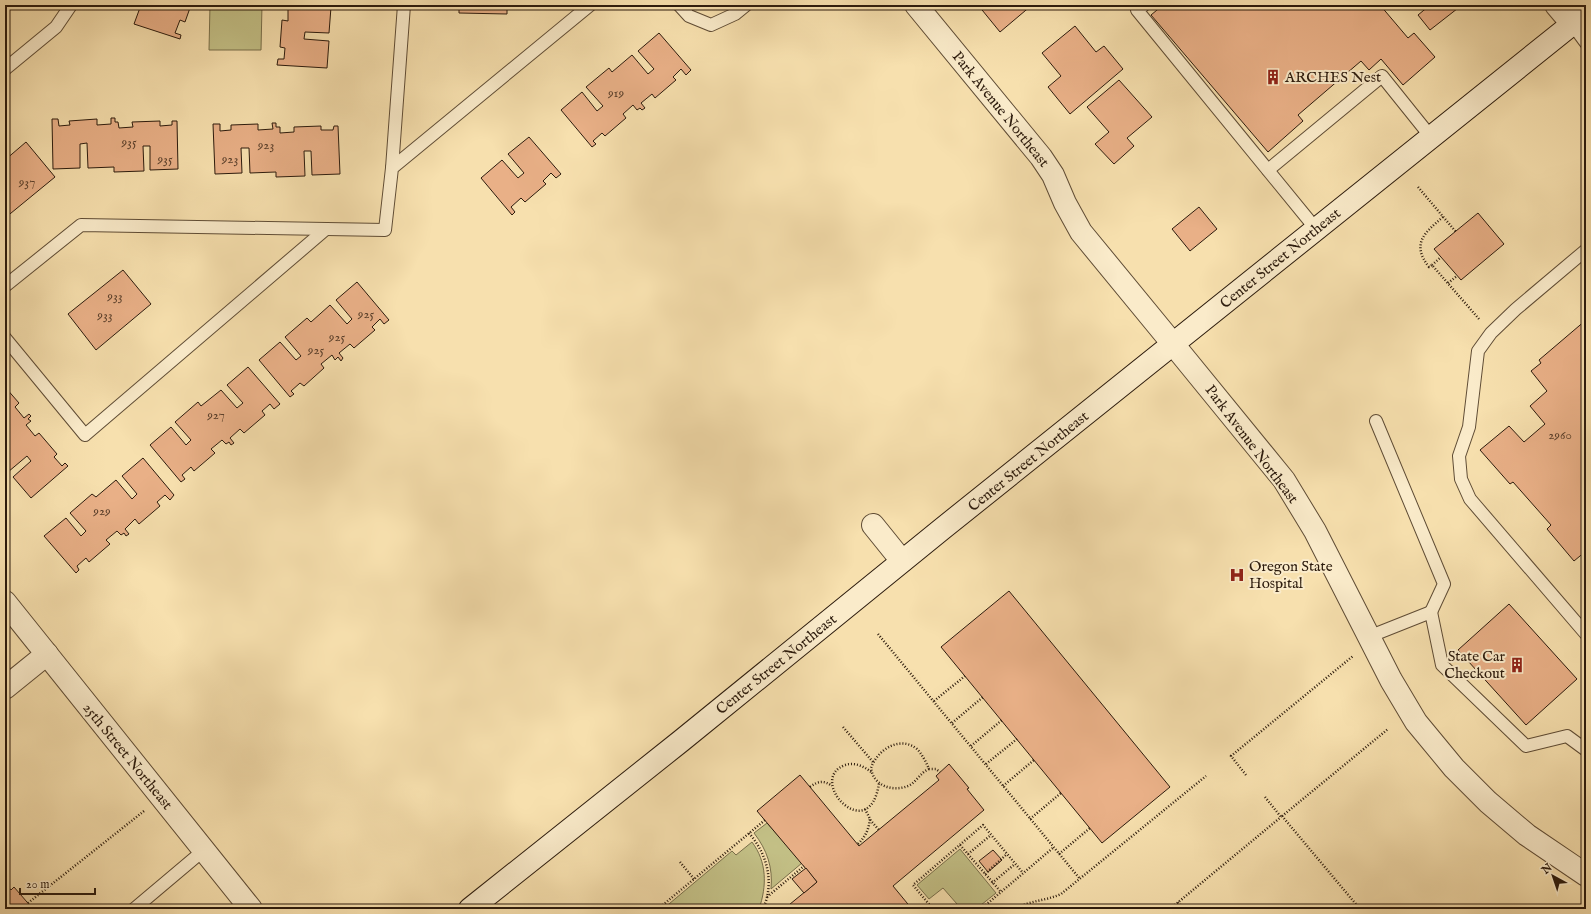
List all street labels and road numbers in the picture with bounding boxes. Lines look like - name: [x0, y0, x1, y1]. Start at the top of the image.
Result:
- street label: Park Avenue Northeast: [948, 47, 1053, 171]
- street label: Center Street Northeast: [1216, 204, 1345, 313]
- street label: Park Avenue Northeast: [1201, 381, 1302, 507]
- street label: Center Street Northeast: [964, 407, 1093, 516]
- street label: Center Street Northeast: [712, 610, 841, 719]
- street label: 25th Street Northeast: [79, 699, 177, 814]

